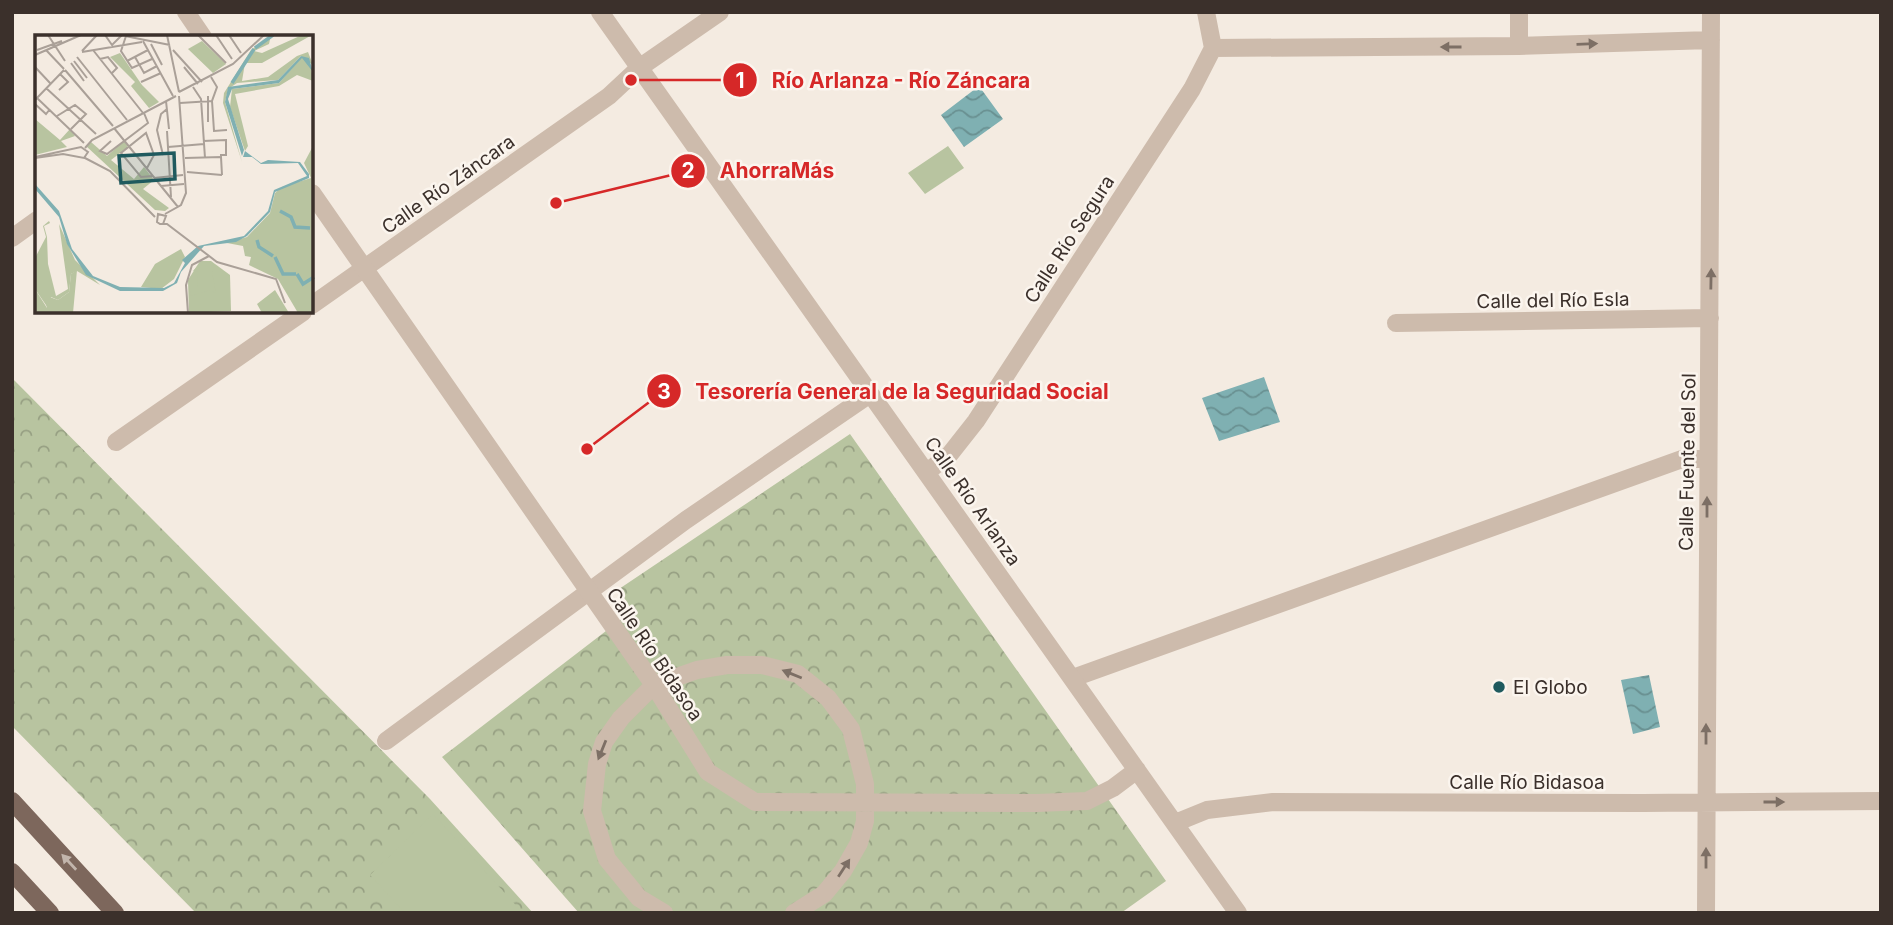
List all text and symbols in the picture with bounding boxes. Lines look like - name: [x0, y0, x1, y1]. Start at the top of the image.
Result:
- inset map: [35, 35, 313, 313]
- one-way arrow: [1577, 38, 1599, 50]
- one-way arrow: [1440, 41, 1462, 53]
- callout: Río Arlanza - Río Záncara: [722, 59, 1044, 101]
- text: 1: [735, 68, 745, 93]
- text: Río Arlanza - Río Záncara: [772, 68, 1030, 93]
- street label: Calle Río Záncara: [377, 130, 519, 239]
- callout: AhorraMás: [670, 150, 848, 192]
- text: 2: [681, 158, 695, 183]
- text: AhorraMás: [720, 158, 834, 183]
- street label: Calle Río Segura: [1020, 171, 1119, 307]
- one-way arrow: [1705, 268, 1717, 290]
- street label: Calle del Río Esla: [1476, 288, 1630, 313]
- callout: Tesorería General de la Seguridad Social: [646, 370, 1122, 412]
- street label: Calle Fuente del Sol: [1674, 373, 1701, 551]
- text: 3: [657, 379, 671, 404]
- text: Tesorería General de la Seguridad Social: [695, 379, 1109, 404]
- street label: Calle Río Arlanza: [920, 432, 1026, 570]
- one-way arrow: [1701, 495, 1713, 517]
- street label: Calle Río Bidasoa: [602, 583, 708, 725]
- one-way arrow: [782, 669, 803, 680]
- place label: El Globo: [1513, 676, 1588, 699]
- marker: El Globo: [1491, 679, 1507, 695]
- one-way arrow: [1700, 723, 1712, 745]
- one-way arrow: [597, 740, 608, 761]
- street label: Calle Río Bidasoa: [1449, 771, 1605, 794]
- one-way arrow: [1764, 796, 1786, 808]
- one-way arrow: [1700, 846, 1712, 868]
- one-way arrow: [61, 853, 77, 871]
- one-way arrow: [837, 858, 850, 878]

